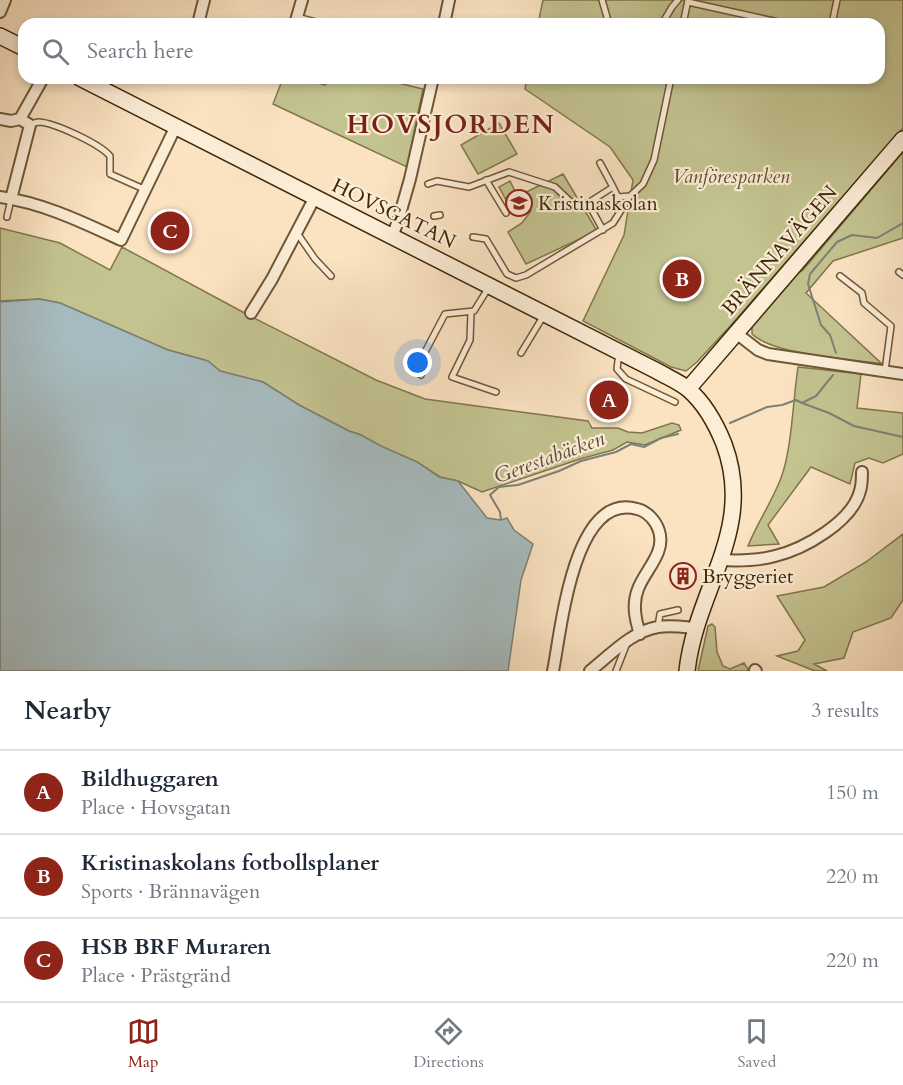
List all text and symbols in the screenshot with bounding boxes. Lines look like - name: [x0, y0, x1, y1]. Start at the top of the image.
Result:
- search box: [18, 18, 885, 84]
- icon: search: [39, 35, 72, 68]
- text: Search here: [87, 36, 194, 66]
- district label: HOVSJORDEN: [347, 107, 555, 142]
- park label: Vanföresparken: [672, 163, 790, 190]
- street label: HOVSGATAN: [327, 172, 460, 255]
- street label: BRÄNNAVÄGEN: [715, 180, 843, 321]
- school or university icon: Kristinaskolan: [504, 188, 534, 218]
- place label: Kristinaskolan: [538, 190, 658, 217]
- pin: C: [150, 208, 190, 254]
- pin: B: [662, 256, 702, 302]
- your location: [403, 348, 432, 377]
- pin: A: [590, 378, 628, 422]
- water label: Gerestabäcken: [490, 424, 609, 491]
- building icon: Bryggeriet: [668, 561, 698, 591]
- place label: Bryggeriet: [702, 563, 794, 590]
- text: Nearby: [24, 693, 112, 728]
- text: 3 results: [811, 697, 879, 724]
- text: Bildhuggaren: [81, 764, 219, 794]
- text: A: [36, 779, 51, 806]
- text: 150 m: [826, 779, 879, 806]
- text: Place · Hovsgatan: [81, 794, 231, 821]
- text: Kristinaskolans fotbollsplaner: [81, 848, 379, 878]
- text: B: [36, 863, 51, 890]
- text: 220 m: [826, 863, 879, 890]
- text: Sports · Brännavägen: [81, 878, 260, 905]
- text: HSB BRF Muraren: [81, 932, 271, 962]
- text: C: [36, 947, 51, 974]
- text: 220 m: [826, 947, 879, 974]
- text: Place · Prästgränd: [81, 962, 231, 989]
- tab: Map: [127, 1015, 160, 1073]
- tab: Directions: [413, 1015, 484, 1073]
- tab: Saved: [737, 1015, 776, 1073]

